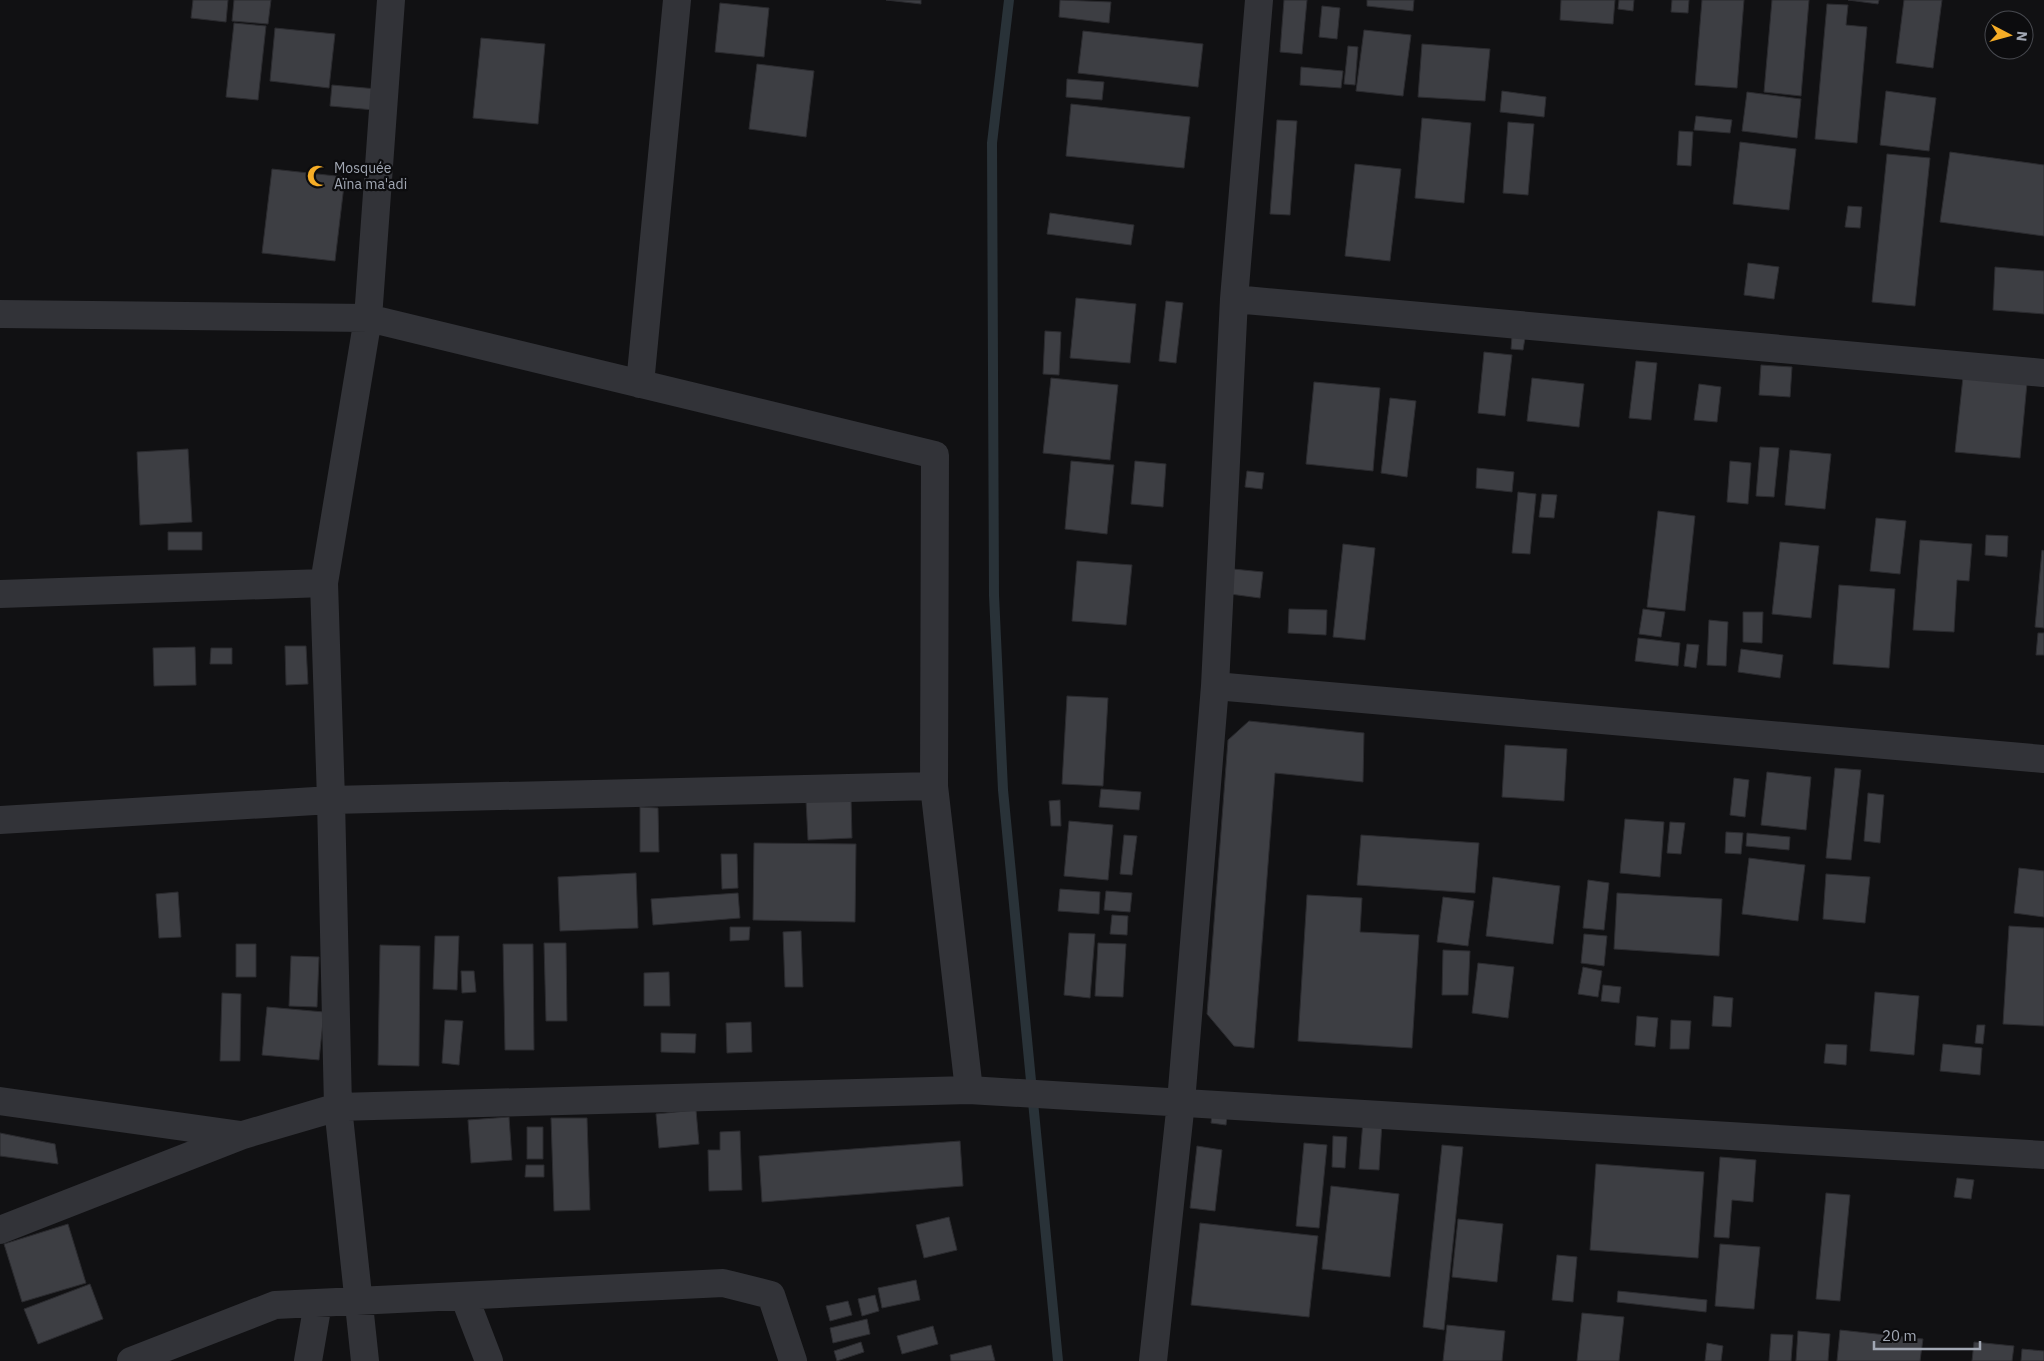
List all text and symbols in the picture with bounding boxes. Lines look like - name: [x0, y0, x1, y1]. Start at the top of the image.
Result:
- north arrow: [1984, 10, 2034, 60]
- text: N: [2012, 30, 2031, 42]
- place label: Mosquée Aïna ma'adi: [334, 159, 407, 193]
- mosque icon: Mosquée Aïna ma'adi: [305, 163, 331, 189]
- scale bar: [1874, 1318, 1980, 1350]
- text: 20 m: [1882, 1326, 1917, 1345]

